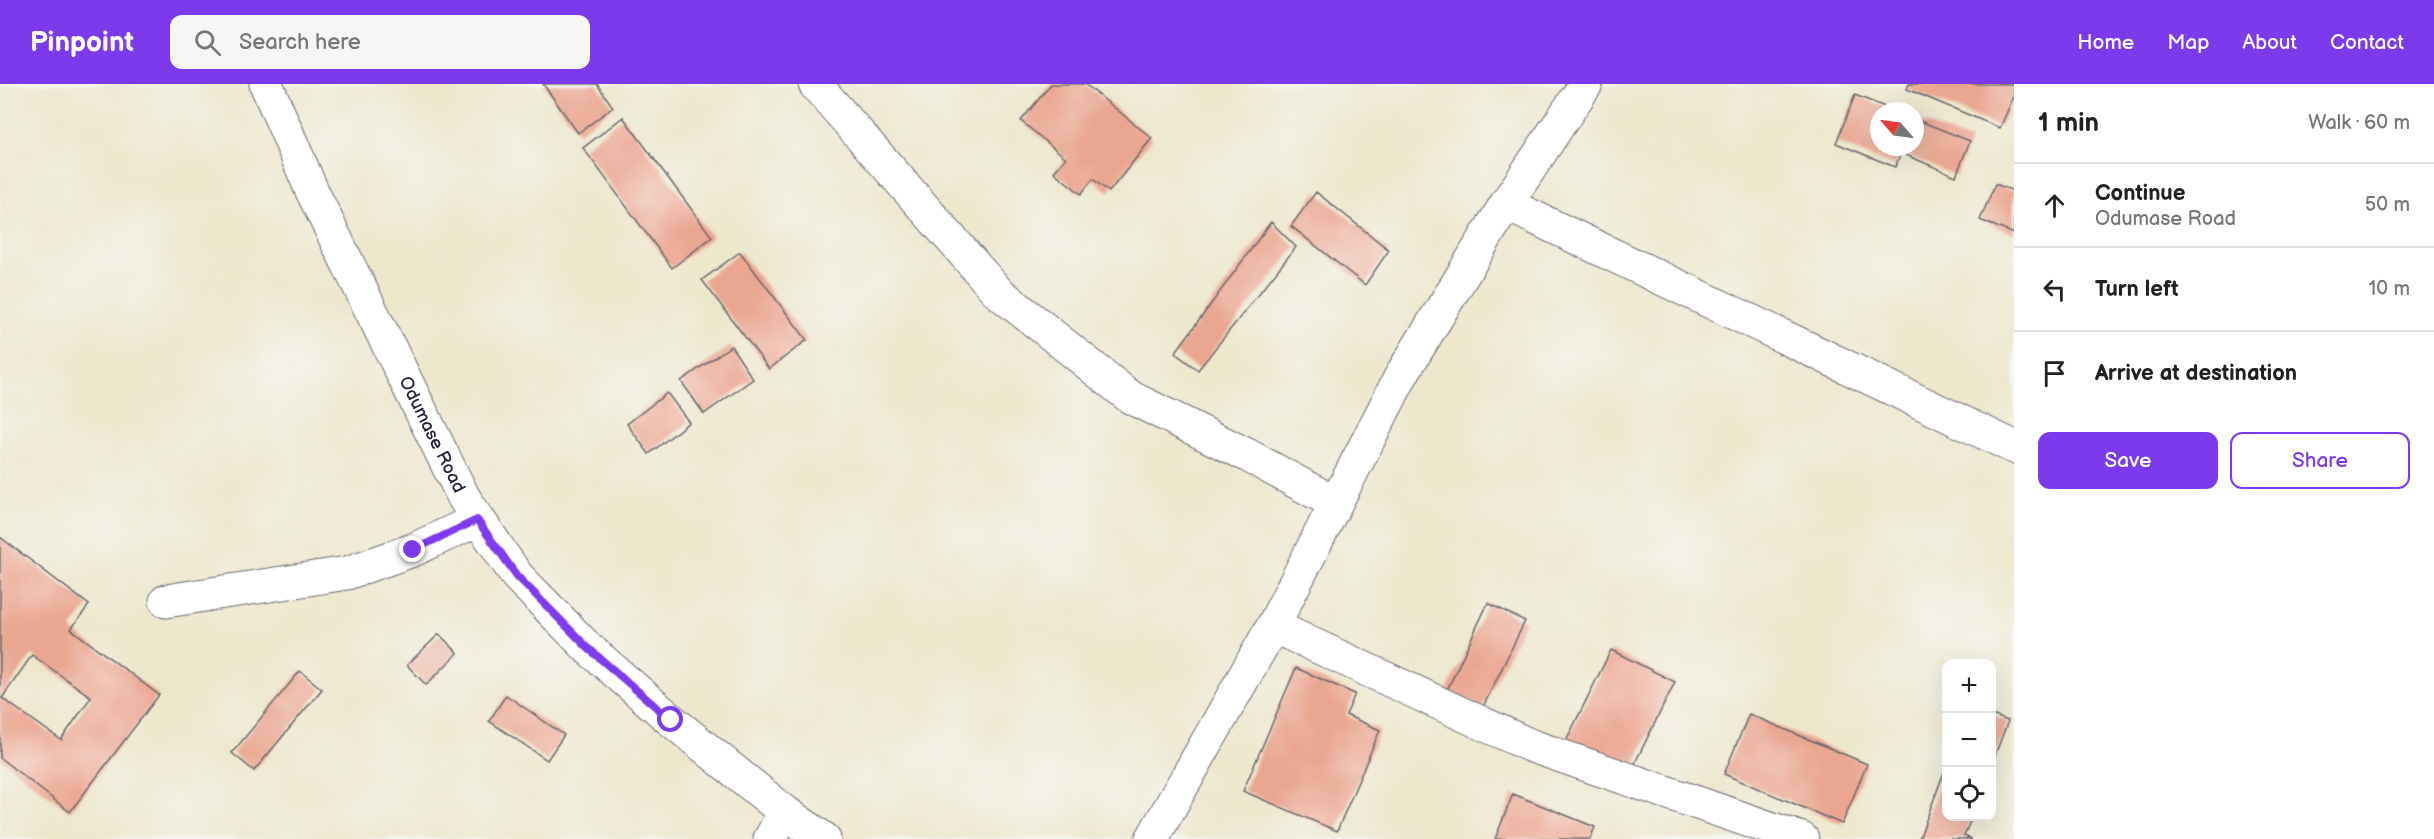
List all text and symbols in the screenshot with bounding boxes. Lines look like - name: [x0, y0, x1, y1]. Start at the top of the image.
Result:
- search box: [170, 15, 590, 69]
- text: Pinpoint: [30, 26, 134, 59]
- icon: search: [191, 26, 224, 59]
- text: Search here: [239, 29, 361, 56]
- text: Home: [2077, 30, 2134, 55]
- text: Map: [2167, 30, 2209, 55]
- text: About: [2242, 30, 2297, 55]
- text: Contact: [2330, 30, 2404, 55]
- north arrow: [1870, 102, 1924, 156]
- text: 1 min: [2038, 108, 2099, 139]
- text: Walk · 60 m: [2308, 111, 2410, 135]
- text: Continue: [2095, 180, 2185, 207]
- icon: ahead: [2038, 189, 2071, 222]
- text: 50 m: [2365, 193, 2410, 217]
- text: Odumase Road: [2095, 207, 2236, 231]
- icon: left: [2038, 273, 2071, 306]
- text: Turn left: [2095, 276, 2179, 303]
- text: 10 m: [2369, 277, 2410, 301]
- icon: arrive: [2038, 357, 2071, 390]
- text: Arrive at destination: [2095, 360, 2297, 387]
- street label: Odumase Road: [395, 373, 470, 496]
- button: Save: [2038, 432, 2218, 489]
- button: Share: [2230, 432, 2410, 489]
- route end: [399, 536, 425, 562]
- map controls: [1942, 659, 1996, 821]
- button: +: [1942, 659, 1996, 713]
- route start: [657, 706, 683, 732]
- button: −: [1942, 713, 1996, 767]
- button: locate: [1942, 767, 1996, 821]

